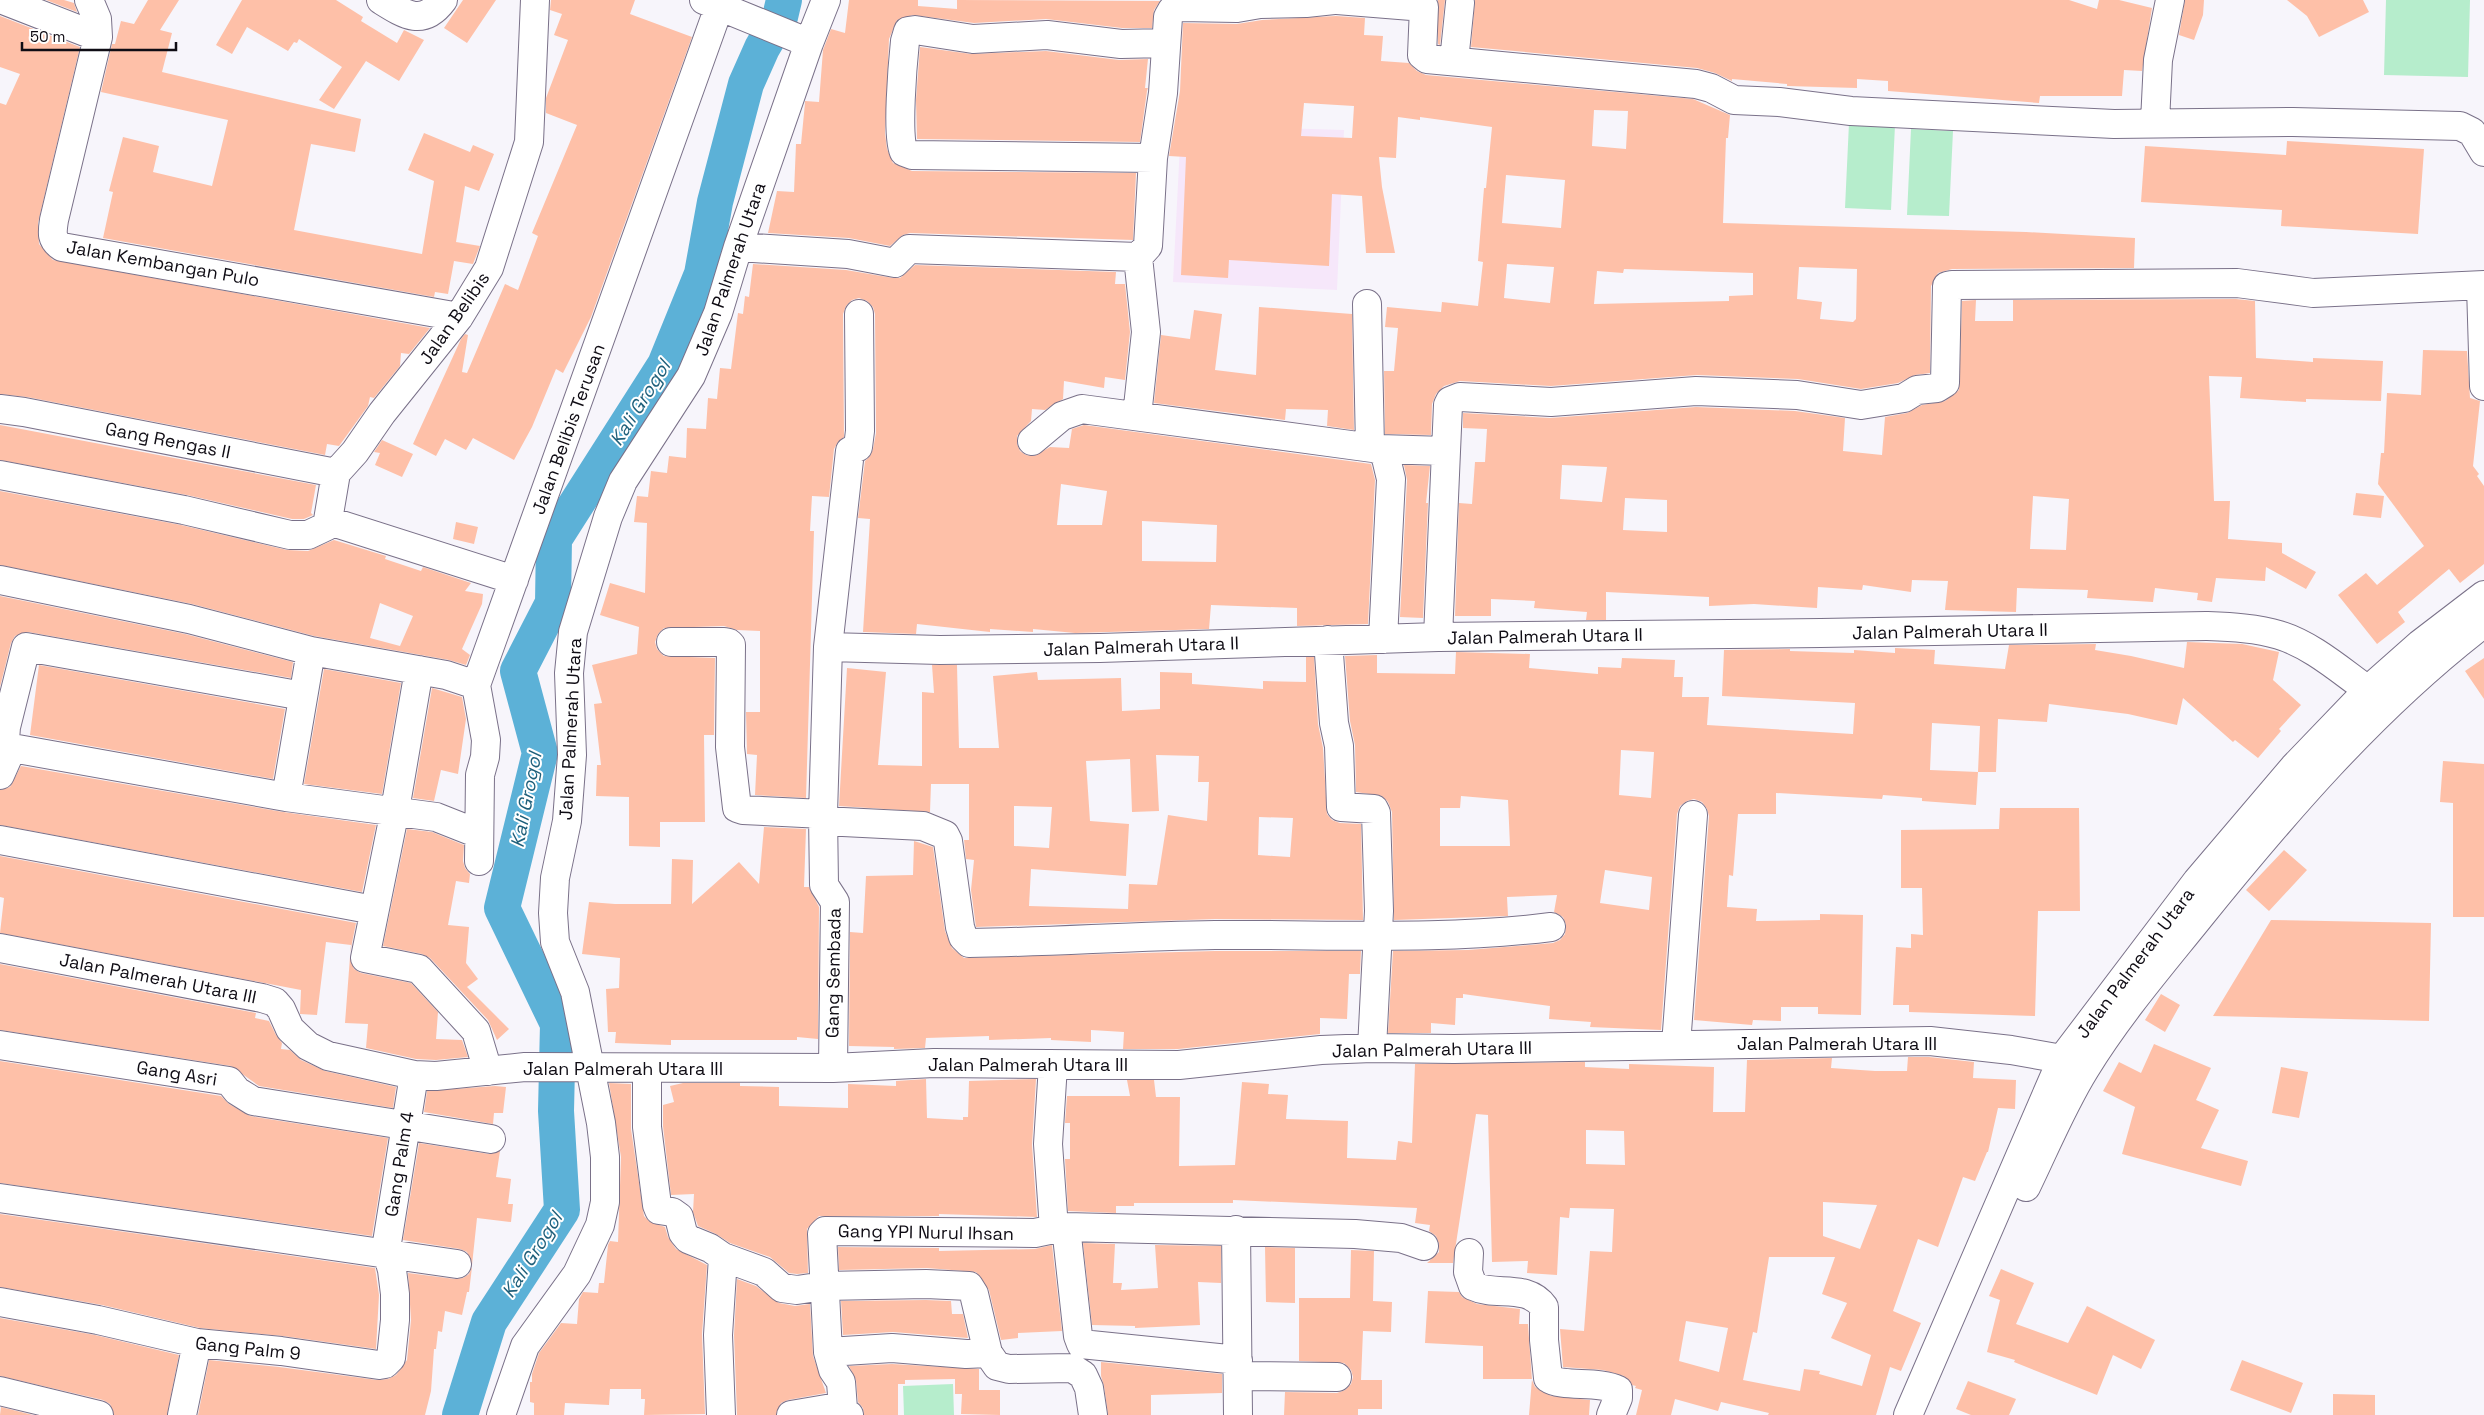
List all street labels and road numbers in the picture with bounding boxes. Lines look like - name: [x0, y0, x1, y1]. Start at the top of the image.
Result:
- street label: Jalan Palmerah Utara: [689, 179, 771, 359]
- street label: Jalan Kembangan Pulo: [65, 235, 261, 291]
- street label: Jalan Belibis: [414, 267, 494, 369]
- street label: Jalan Belibis Terusan: [526, 340, 610, 518]
- street label: Gang Rengas II: [103, 417, 233, 463]
- street label: Jalan Palmerah Utara II: [1852, 618, 2048, 644]
- street label: Jalan Palmerah Utara II: [1447, 623, 1643, 649]
- street label: Jalan Palmerah Utara II: [1043, 631, 1239, 661]
- street label: Jalan Palmerah Utara: [554, 637, 586, 821]
- street label: Jalan Palmerah Utara: [2071, 883, 2199, 1043]
- street label: Gang Sembada: [820, 908, 846, 1038]
- street label: Jalan Palmerah Utara III: [58, 948, 258, 1008]
- street label: Jalan Palmerah Utara III: [1737, 1032, 1937, 1055]
- street label: Jalan Palmerah Utara III: [1332, 1036, 1532, 1062]
- street label: Jalan Palmerah Utara III: [928, 1053, 1128, 1076]
- street label: Gang Asri: [135, 1055, 219, 1091]
- street label: Jalan Palmerah Utara III: [523, 1057, 723, 1080]
- street label: Gang Palm 4: [379, 1110, 419, 1218]
- street label: Gang YPI Nurul Ihsan: [838, 1219, 1014, 1245]
- street label: Gang Palm 9: [194, 1331, 302, 1365]

